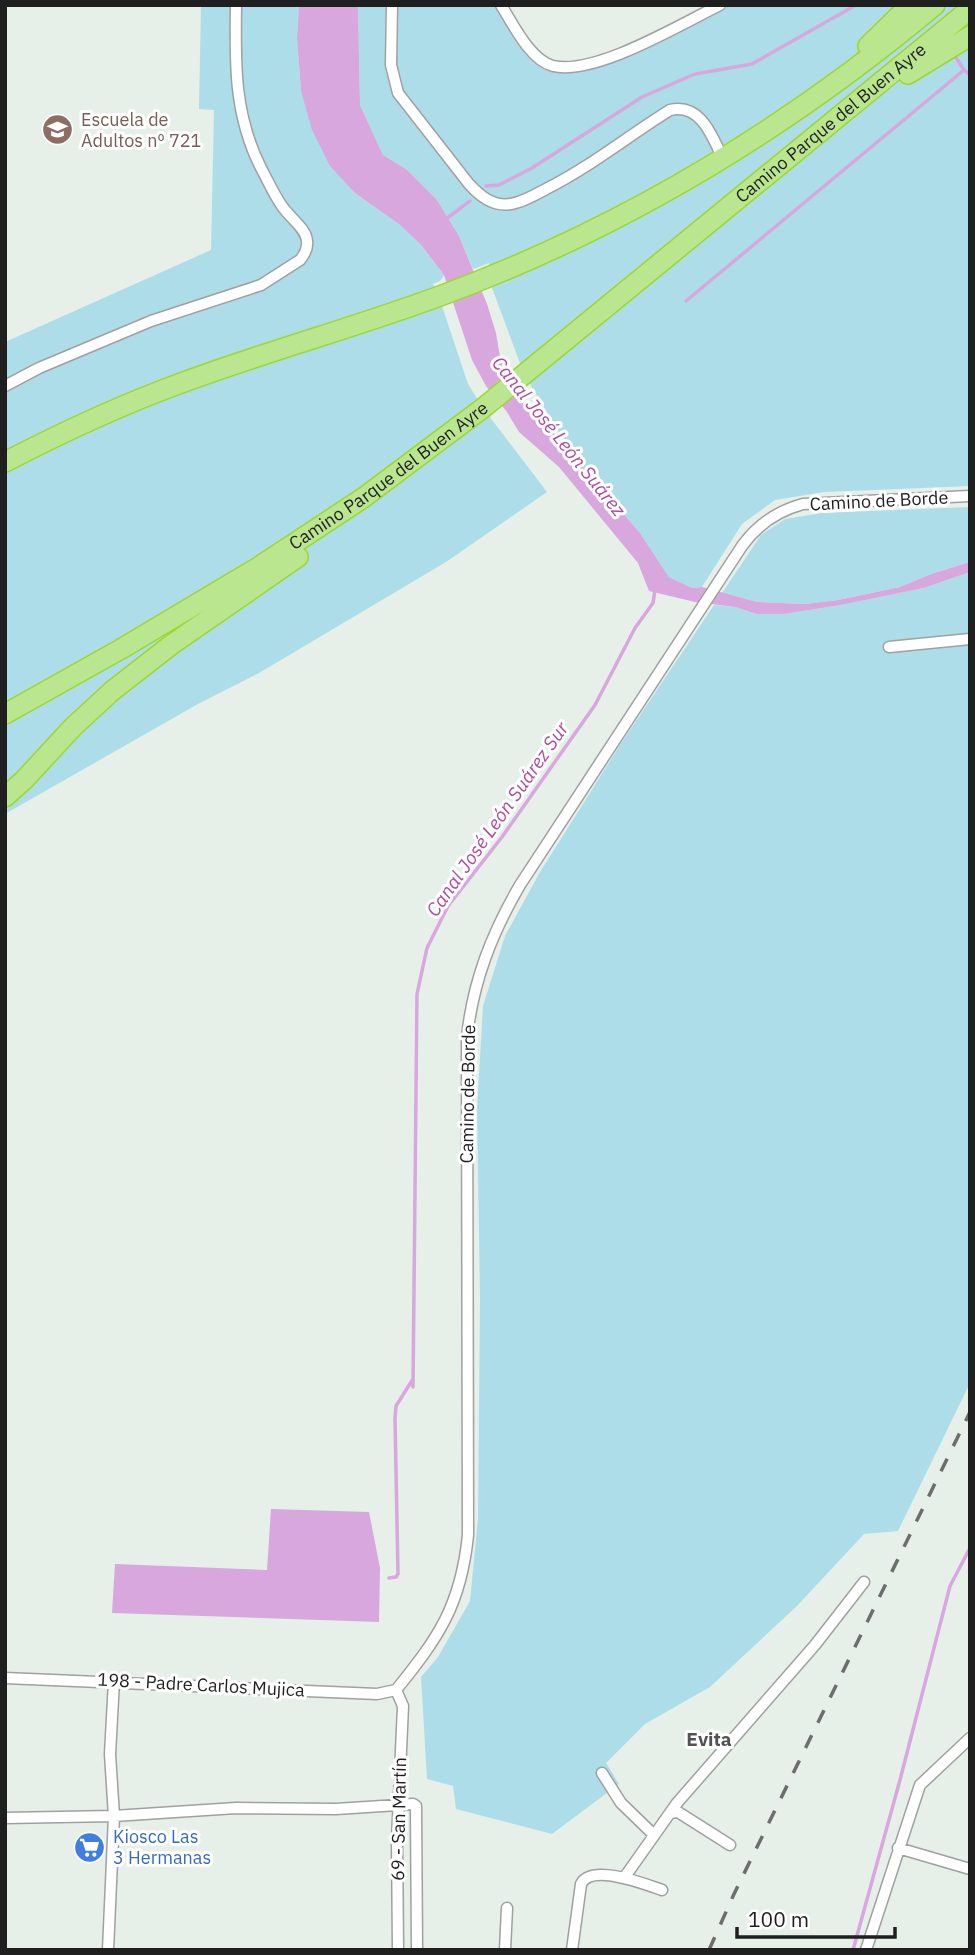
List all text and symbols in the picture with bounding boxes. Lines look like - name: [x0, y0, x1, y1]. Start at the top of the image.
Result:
- street label: Camino Parque del Buen Ayre: [730, 38, 931, 208]
- place label: Escuela de Adultos nº 721: [81, 108, 201, 152]
- school or university icon: Escuela de Adultos nº 721: [41, 113, 75, 147]
- water label: Canal José León Suárez: [487, 351, 631, 521]
- street label: Camino Parque del Buen Ayre: [284, 396, 493, 555]
- street label: Camino de Borde: [809, 485, 949, 516]
- water label: Canal José León Suárez Sur: [421, 716, 574, 921]
- street label: Camino de Borde: [455, 1024, 480, 1164]
- street label: 198 - Padre Carlos Mujica: [97, 1668, 306, 1701]
- district label: Evita: [686, 1727, 732, 1751]
- street label: 69 - San Martín: [386, 1757, 411, 1881]
- place label: Kiosco Las 3 Hermanas: [113, 1825, 211, 1869]
- supermarket icon: Kiosco Las 3 Hermanas: [73, 1830, 107, 1864]
- scale bar: [737, 1896, 894, 1940]
- text: 100 m: [748, 1905, 809, 1933]

